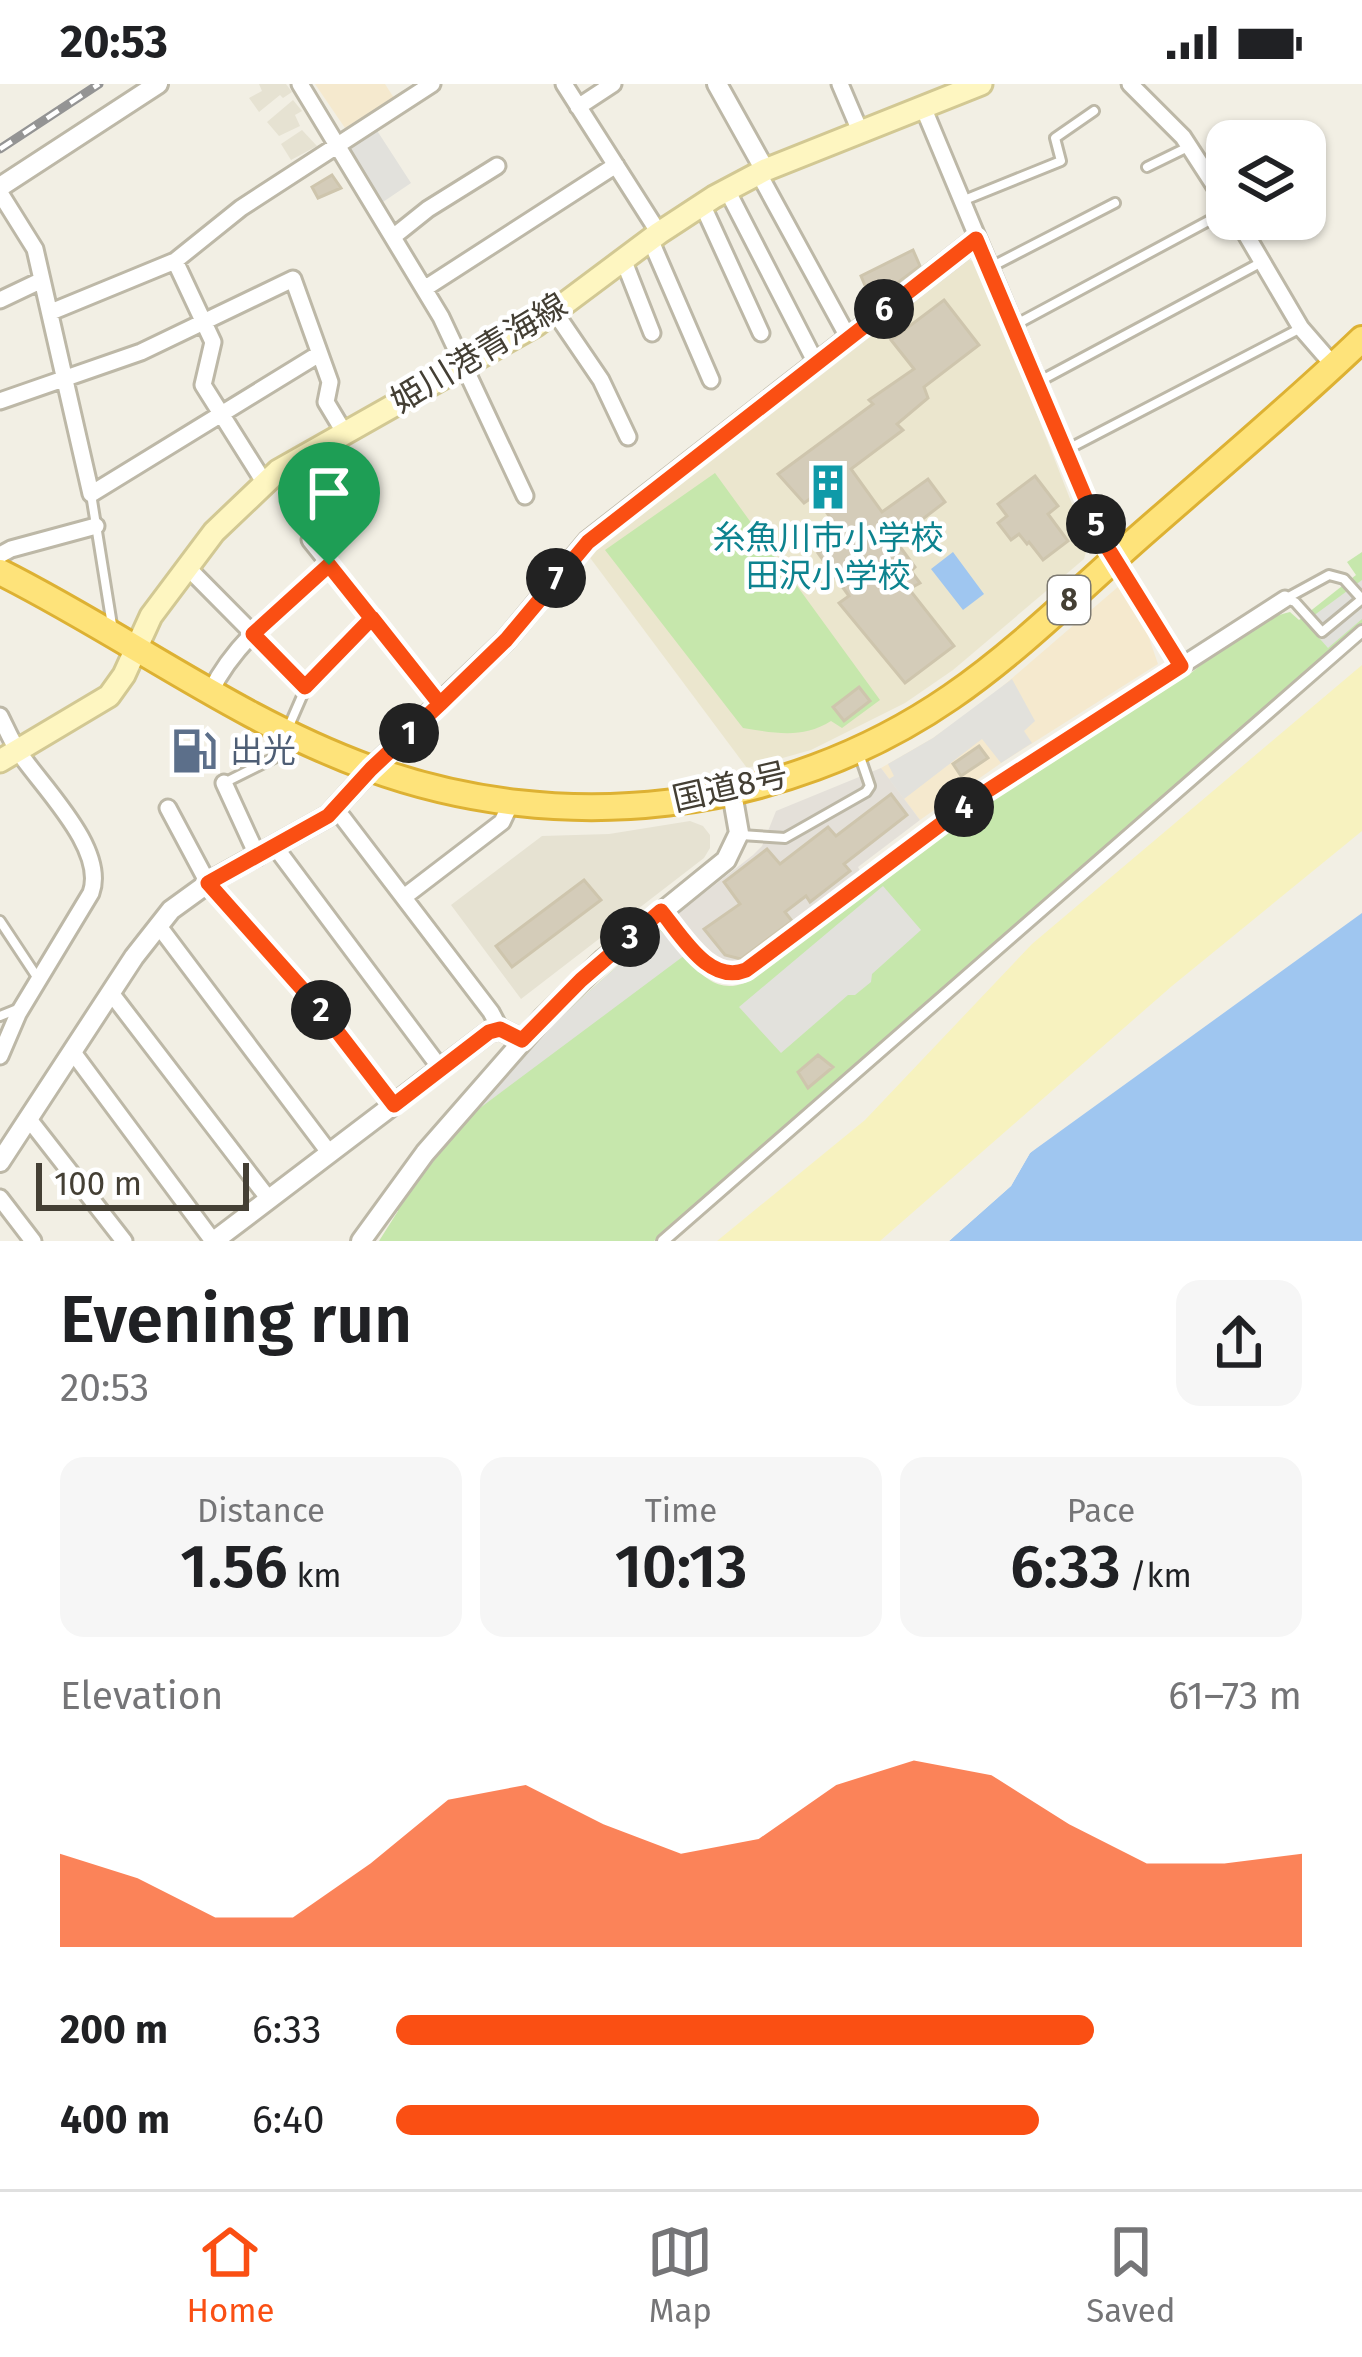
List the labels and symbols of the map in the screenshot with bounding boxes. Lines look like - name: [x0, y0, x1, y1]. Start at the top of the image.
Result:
- pin: 6: [854, 279, 914, 339]
- street label: 姫川港青海線: [384, 285, 574, 421]
- pin: [278, 442, 380, 565]
- building icon: 糸魚川市小学校 田沢小学校: [803, 462, 853, 512]
- pin: 5: [1066, 494, 1126, 554]
- place label: 糸魚川市小学校 田沢小学校: [713, 518, 944, 596]
- pin: 7: [526, 548, 586, 608]
- road number: 8: [1048, 576, 1090, 624]
- pin: 1: [379, 703, 439, 763]
- fuel station icon: 出光: [169, 726, 219, 776]
- place label: 出光: [230, 731, 296, 771]
- street label: 国道8号: [668, 754, 792, 820]
- pin: 4: [934, 777, 994, 837]
- pin: 3: [600, 907, 660, 967]
- pin: 2: [291, 980, 351, 1040]
- scale bar: [36, 1157, 249, 1210]

